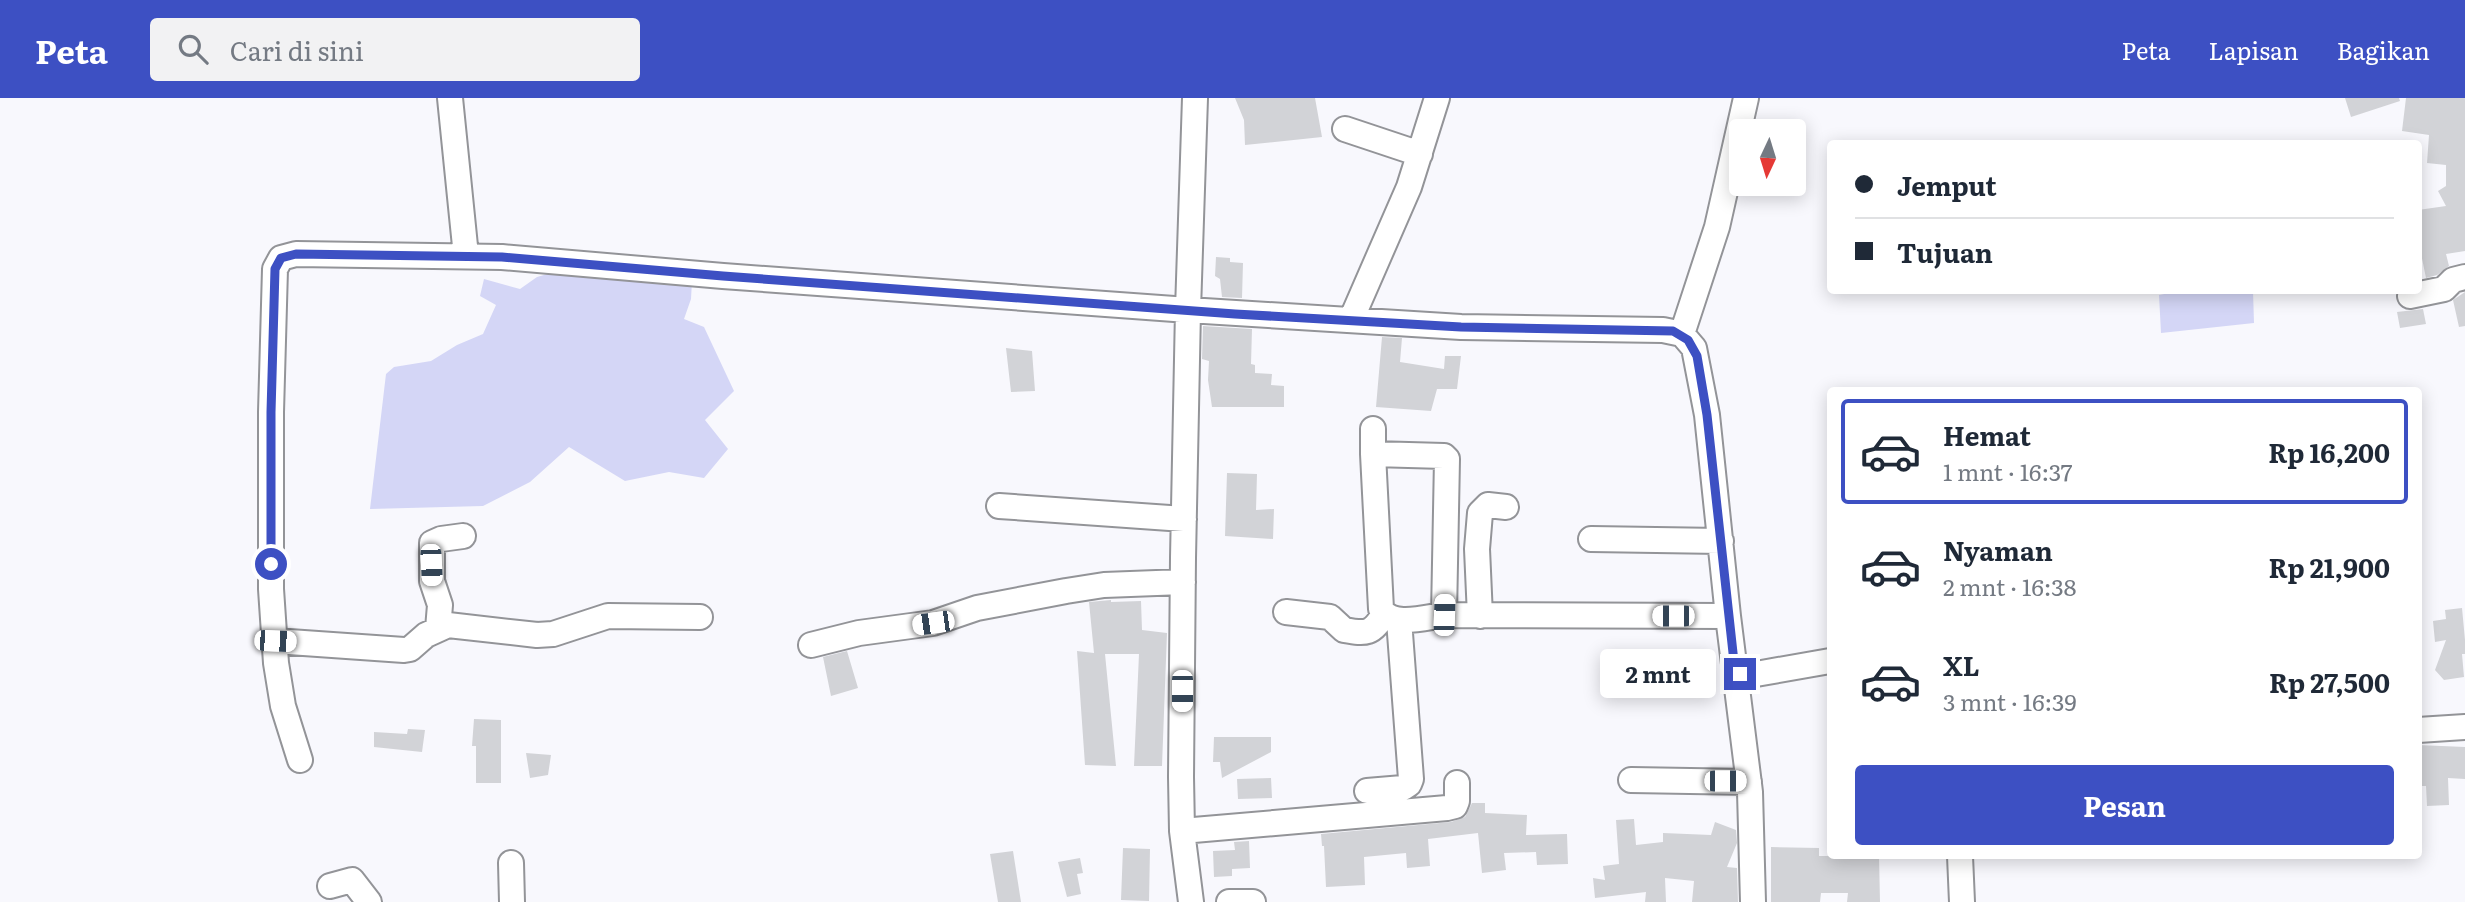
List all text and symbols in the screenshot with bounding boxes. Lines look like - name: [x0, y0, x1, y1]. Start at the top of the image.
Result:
- search box: [150, 18, 640, 81]
- text: Peta: [35, 25, 108, 74]
- icon: search: [174, 30, 212, 68]
- text: Cari di sini: [230, 30, 364, 69]
- text: Peta: [2121, 32, 2170, 67]
- text: Lapisan: [2208, 32, 2299, 67]
- text: Bagikan: [2337, 32, 2430, 67]
- north arrow: [1729, 119, 1806, 196]
- map controls: [1729, 119, 1806, 196]
- text: Jemput: [1897, 165, 1997, 204]
- text: Tujuan: [1897, 232, 1993, 271]
- text: Hemat: [1943, 415, 2031, 454]
- icon: car: [1859, 420, 1922, 483]
- text: Rp 16,200: [2268, 432, 2390, 471]
- text: 1 mnt · 16:37: [1943, 454, 2072, 488]
- text: Nyaman: [1943, 530, 2053, 569]
- icon: car: [1859, 535, 1922, 598]
- car: [420, 543, 443, 587]
- text: Rp 21,900: [2269, 547, 2390, 586]
- route start: [255, 548, 287, 580]
- text: 2 mnt · 16:38: [1943, 569, 2076, 603]
- car: [1433, 594, 1456, 636]
- car: [1653, 606, 1695, 627]
- car: [911, 610, 956, 636]
- car: [254, 630, 297, 652]
- text: XL: [1943, 645, 1980, 684]
- callout: 2 mnt: [1600, 650, 1716, 698]
- icon: car: [1859, 650, 1922, 713]
- text: 2 mnt: [1625, 656, 1691, 690]
- route end: [1724, 658, 1756, 690]
- text: Rp 27,500: [2269, 662, 2390, 701]
- car: [1172, 670, 1193, 712]
- text: 3 mnt · 16:39: [1943, 684, 2076, 718]
- button: Pesan: [1855, 765, 2394, 845]
- car: [1705, 771, 1747, 792]

